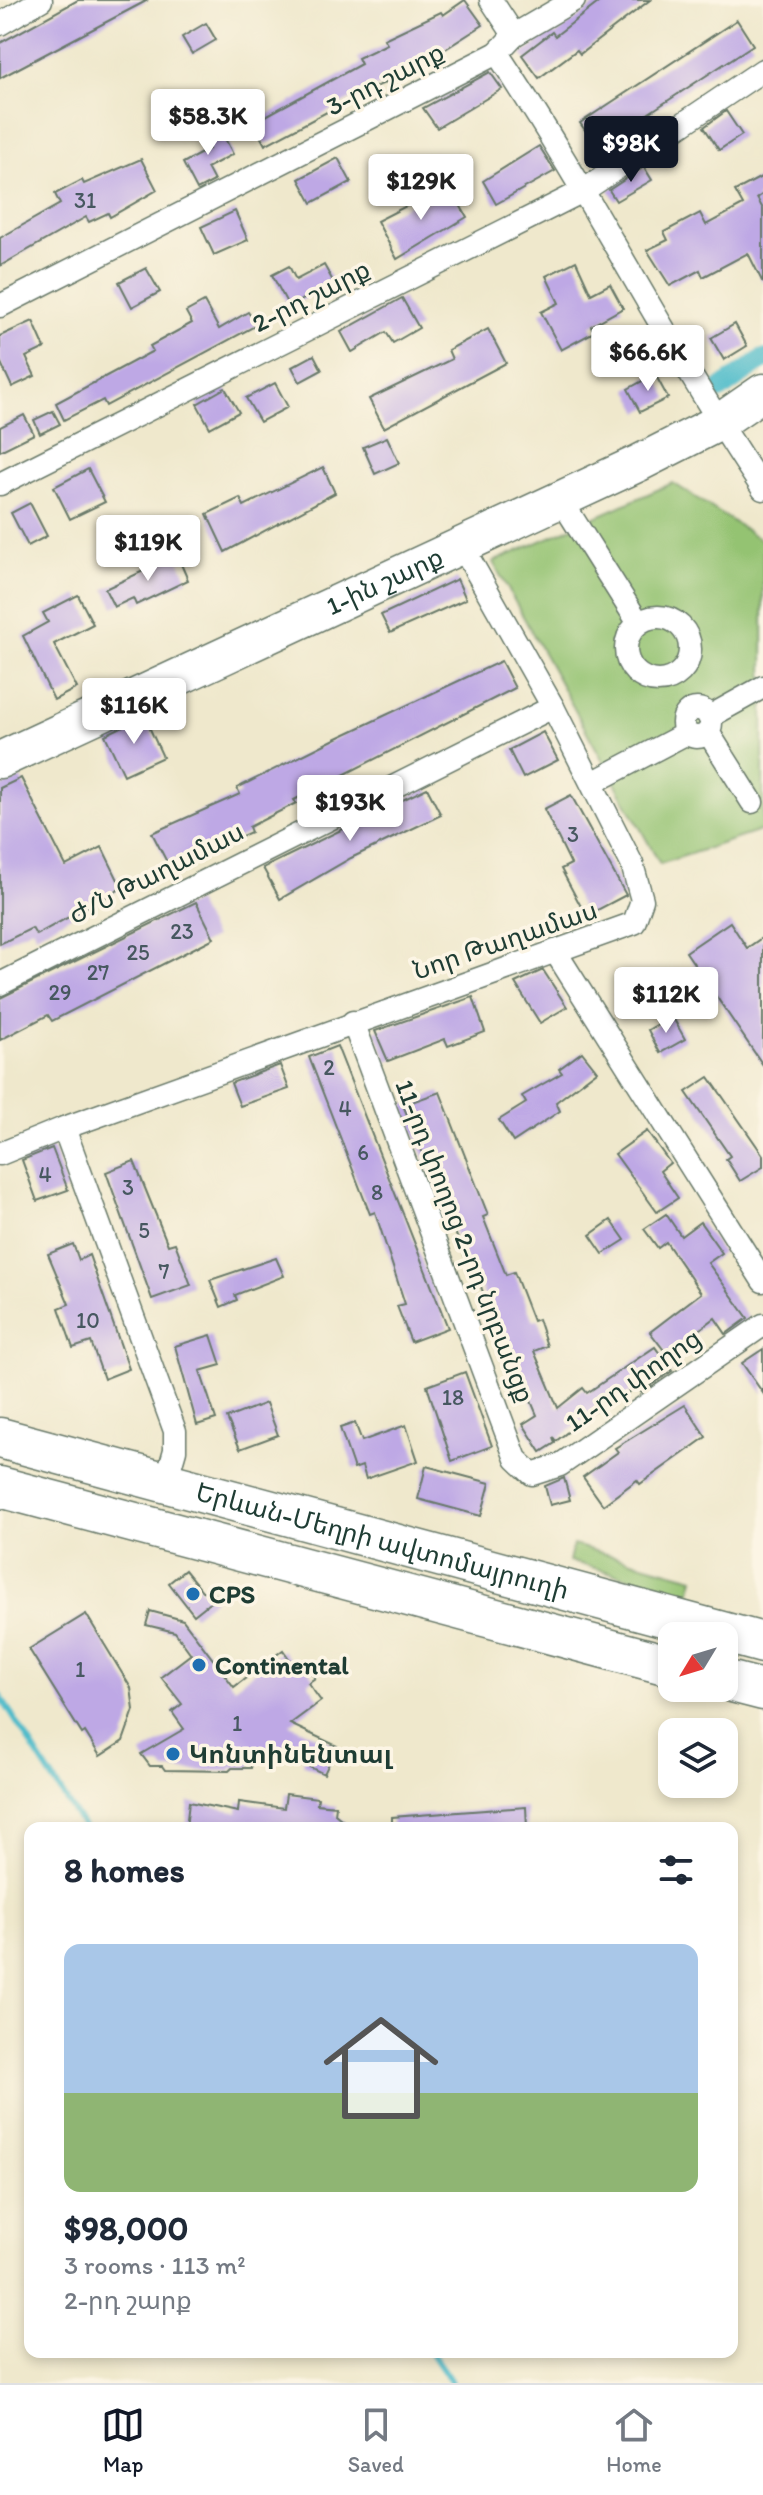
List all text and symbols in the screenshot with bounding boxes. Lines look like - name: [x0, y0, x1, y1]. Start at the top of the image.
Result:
- street label: 3-րդ շարք: [321, 36, 449, 122]
- pin: $58.3K: [143, 89, 273, 157]
- text: $58.3K: [169, 99, 247, 131]
- pin: $98K: [584, 116, 678, 184]
- text: $98K: [602, 126, 660, 158]
- pin: $129K: [365, 154, 477, 222]
- text: $129K: [386, 164, 456, 196]
- house number: 31: [74, 187, 96, 214]
- street label: 2-րդ շարք: [247, 253, 375, 339]
- pin: $66.6K: [583, 325, 713, 393]
- text: $66.6K: [609, 335, 687, 367]
- pin: $119K: [92, 515, 204, 583]
- text: $119K: [114, 525, 182, 557]
- street label: 1-ին շարք: [321, 540, 448, 622]
- pin: $116K: [78, 678, 190, 746]
- text: $116K: [100, 688, 168, 720]
- pin: $193K: [294, 775, 406, 843]
- text: $193K: [315, 785, 385, 817]
- street label: Ժ/Ն Թաղամաս: [63, 815, 249, 931]
- house number: 3: [567, 821, 579, 848]
- street label: Նոր Թաղամաս: [409, 893, 601, 987]
- house number: 23: [170, 918, 194, 945]
- house number: 25: [126, 939, 150, 966]
- house number: 27: [87, 959, 109, 986]
- pin: $112K: [610, 967, 722, 1035]
- text: $112K: [632, 977, 700, 1009]
- house number: 29: [48, 979, 72, 1006]
- house number: 2: [323, 1054, 335, 1081]
- street label: 11-րդ փողոց 2-րդ նրբանցք: [389, 1075, 541, 1407]
- house number: 4: [338, 1095, 352, 1122]
- house number: 6: [357, 1139, 369, 1166]
- house number: 4: [38, 1161, 52, 1188]
- house number: 3: [122, 1174, 134, 1201]
- house number: 8: [371, 1179, 383, 1206]
- house number: 5: [138, 1217, 150, 1244]
- house number: 7: [159, 1258, 170, 1285]
- house number: 10: [76, 1307, 100, 1334]
- street label: 11-րդ փողոց: [559, 1321, 707, 1439]
- house number: 18: [442, 1384, 464, 1411]
- street label: Երևան-Մեղրի ավտոմայրուղի: [192, 1475, 572, 1606]
- place label: CPS: [209, 1578, 256, 1610]
- marker: CPS: [184, 1585, 202, 1603]
- north arrow: [658, 1622, 738, 1702]
- map controls: [658, 1622, 738, 1798]
- place label: Continental: [215, 1649, 349, 1681]
- house number: 1: [75, 1656, 85, 1683]
- marker: Continental: [190, 1656, 208, 1674]
- house number: 1: [232, 1710, 242, 1737]
- button: layers: [658, 1718, 738, 1798]
- place label: Կոնտինենտալ: [189, 1738, 394, 1770]
- marker: Կոնտինենտալ: [164, 1745, 182, 1763]
- icon: filters: [654, 1848, 698, 1892]
- text: 8 homes: [64, 1850, 185, 1891]
- icon: home: [309, 1996, 453, 2140]
- text: $98,000: [64, 2208, 189, 2249]
- text: 3 rooms · 113 m²: [64, 2249, 246, 2281]
- text: 2-րդ շարք: [64, 2284, 192, 2316]
- tab: Map: [101, 2403, 145, 2478]
- tab: Saved: [348, 2403, 404, 2478]
- tab: Home: [606, 2403, 662, 2478]

